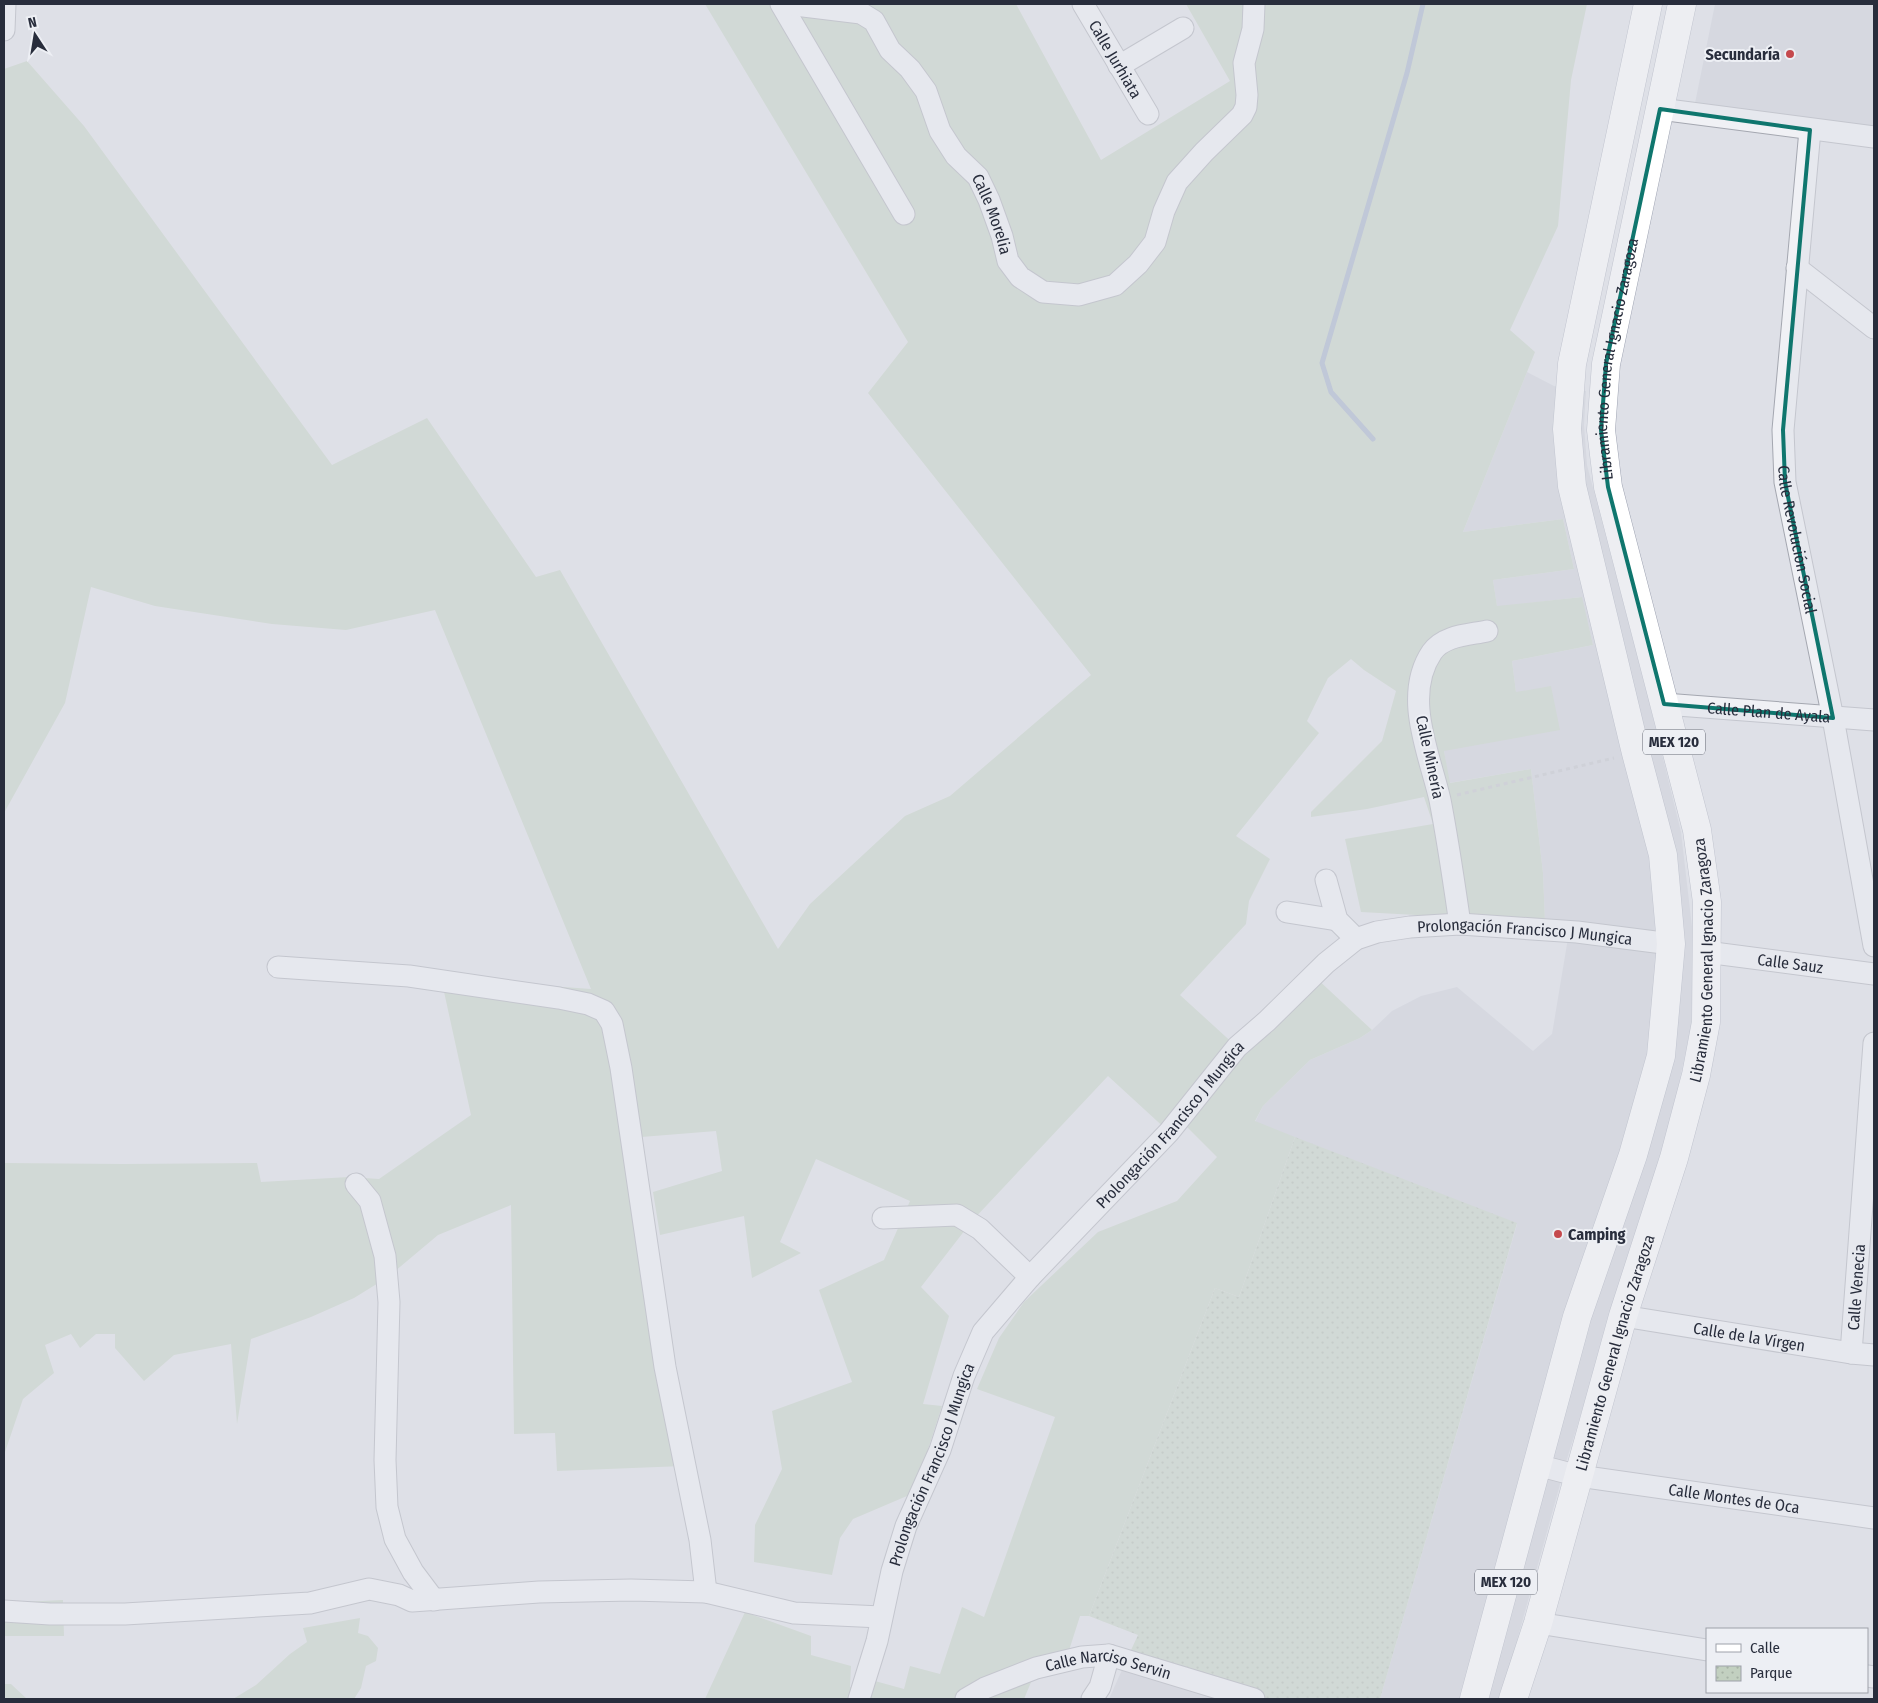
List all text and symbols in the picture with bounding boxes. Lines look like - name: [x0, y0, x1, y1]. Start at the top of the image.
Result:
- north arrow: [10, 10, 60, 60]
- text: N: [27, 14, 38, 32]
- street label: Calle Jurhiata: [1085, 17, 1146, 102]
- place label: Secundaría: [1705, 45, 1780, 64]
- marker: Secundaría: [1784, 48, 1796, 60]
- street label: Calle Morelia: [968, 171, 1016, 256]
- street label: Libramiento General Ignacio Zaragoza: [1591, 236, 1642, 481]
- street label: Calle Revolución Social: [1775, 465, 1821, 615]
- street label: Calle Plan de Ayala: [1706, 698, 1831, 726]
- street label: Calle Minería: [1412, 714, 1448, 801]
- road number: MEX 120: [1643, 730, 1705, 754]
- street label: Libramiento General Ignacio Zaragoza: [1685, 837, 1717, 1084]
- street label: Prolongación Francisco J Mungica: [1417, 915, 1634, 949]
- street label: Calle Sauz: [1756, 949, 1824, 977]
- street label: Prolongación Francisco J Mungica: [1092, 1036, 1248, 1212]
- place label: Camping: [1568, 1225, 1626, 1244]
- marker: Camping: [1552, 1228, 1564, 1240]
- street label: Libramiento General Ignacio Zaragoza: [1571, 1232, 1658, 1473]
- street label: Calle Venecia: [1843, 1243, 1869, 1331]
- street label: Calle de la Vírgen: [1692, 1318, 1807, 1355]
- street label: Prolongación Francisco J Mungica: [885, 1360, 978, 1568]
- street label: Calle Montes de Oca: [1667, 1479, 1801, 1517]
- road number: MEX 120: [1475, 1570, 1537, 1594]
- legend: [1706, 1628, 1868, 1693]
- text: Calle: [1750, 1639, 1780, 1657]
- street label: Calle Narciso Servin: [1043, 1645, 1174, 1683]
- text: Parque: [1750, 1664, 1793, 1682]

